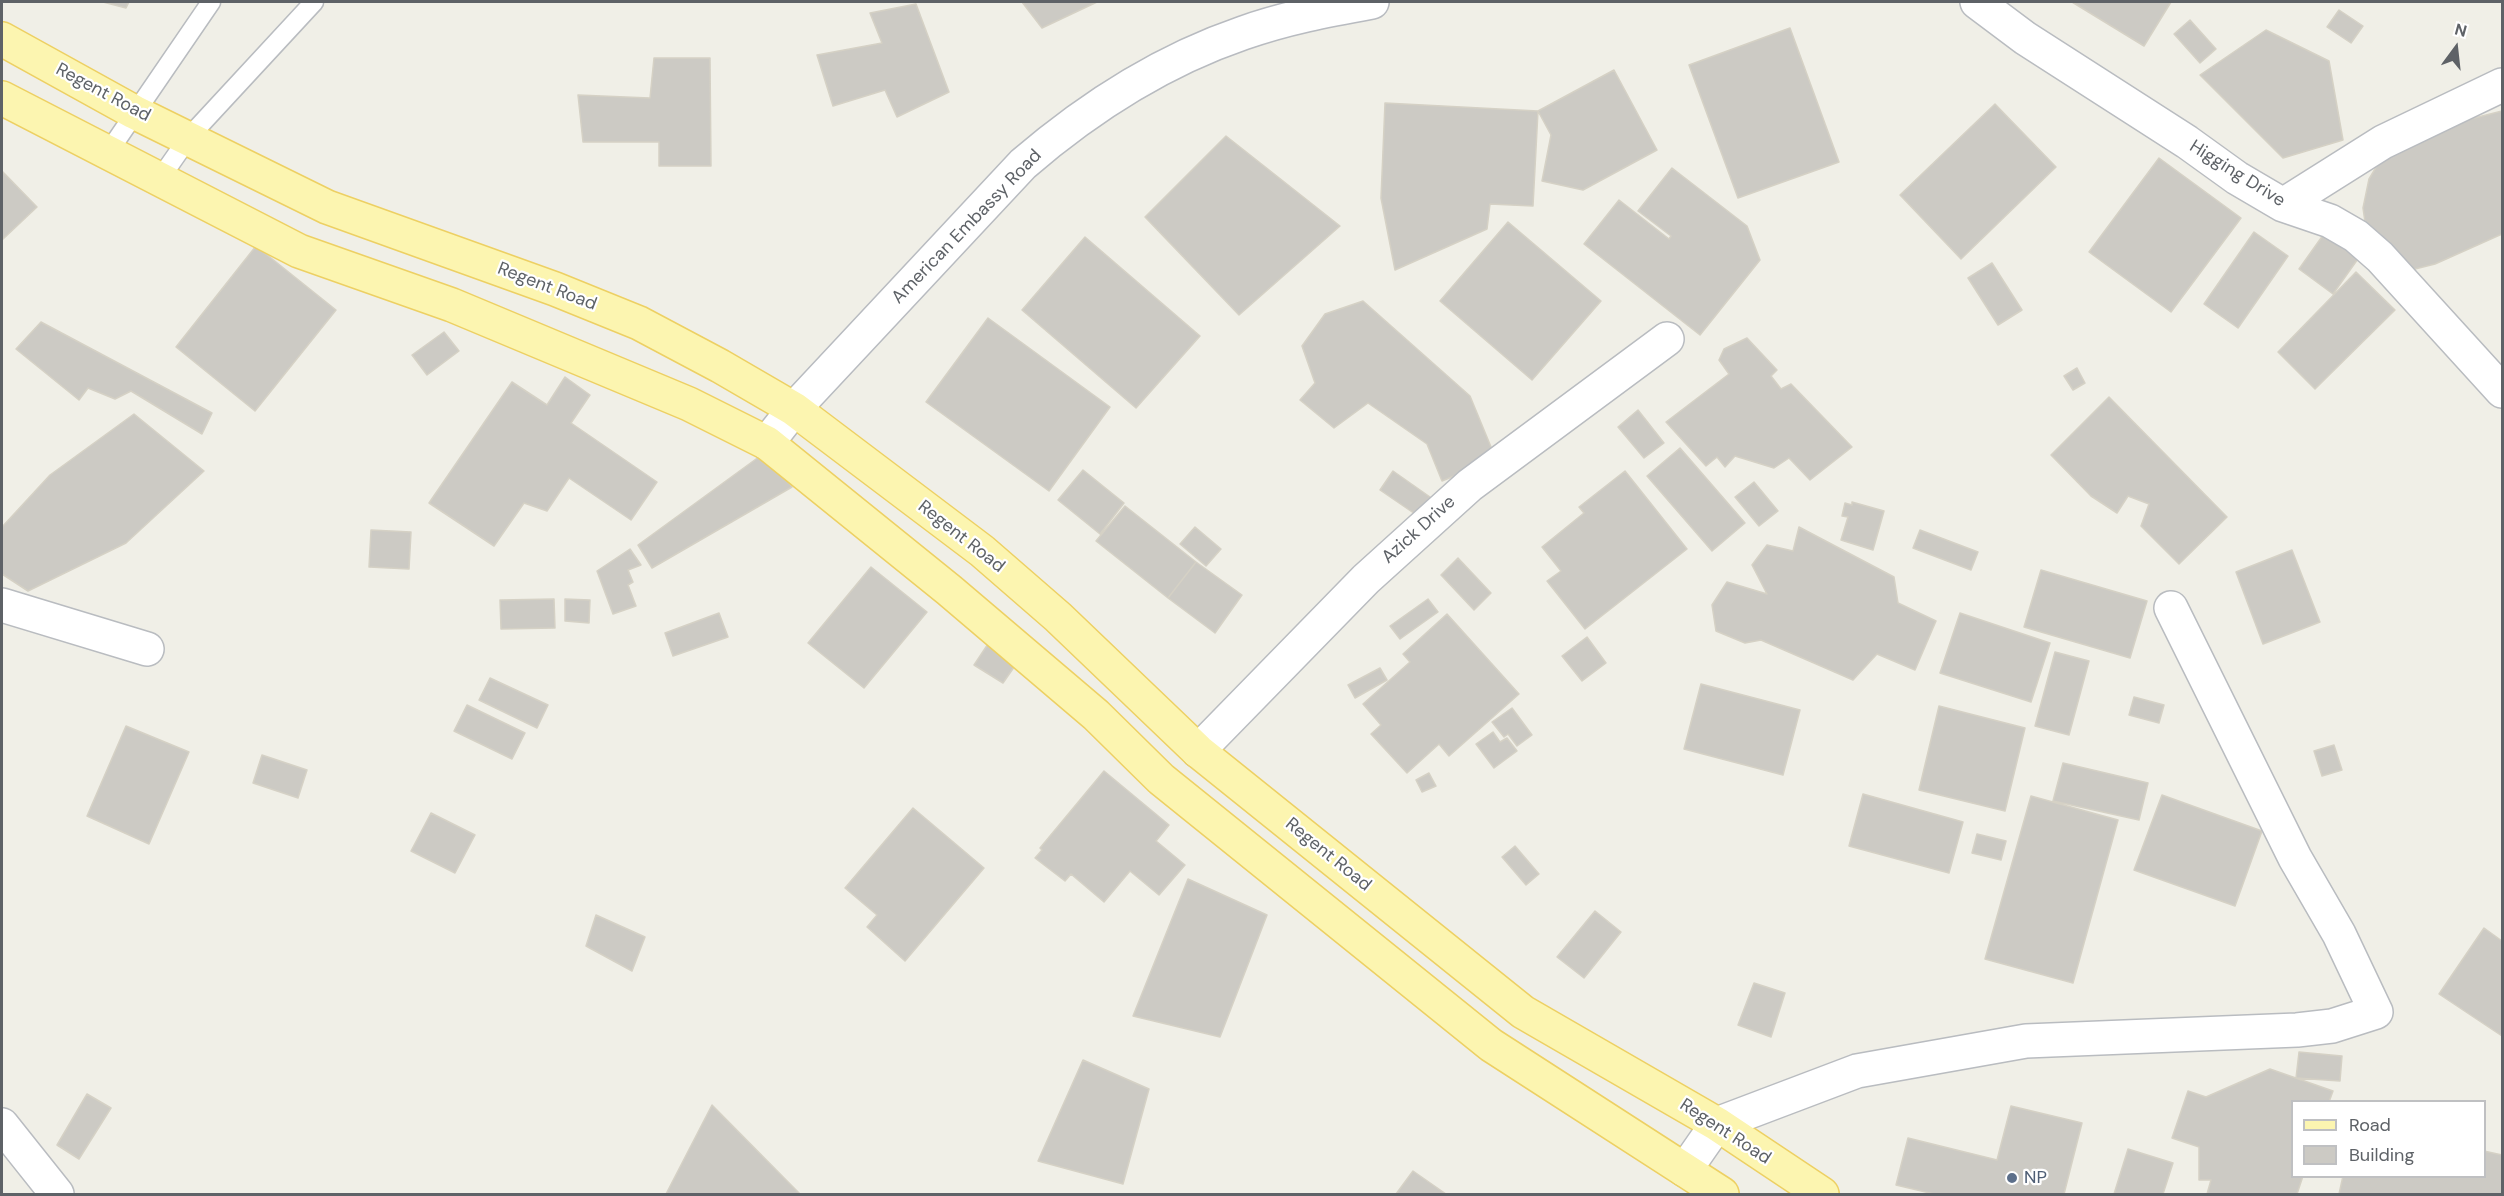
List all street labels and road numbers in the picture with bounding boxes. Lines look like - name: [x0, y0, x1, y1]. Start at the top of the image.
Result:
- street label: Regent Road: [52, 59, 154, 127]
- street label: Higging Drive: [2185, 136, 2289, 212]
- street label: American Embassy Road: [888, 145, 1046, 309]
- street label: Regent Road: [494, 258, 600, 316]
- street label: Azick Drive: [1378, 491, 1460, 569]
- street label: Regent Road: [913, 496, 1009, 578]
- street label: Regent Road: [1281, 814, 1375, 896]
- street label: Regent Road: [1675, 1095, 1775, 1169]

